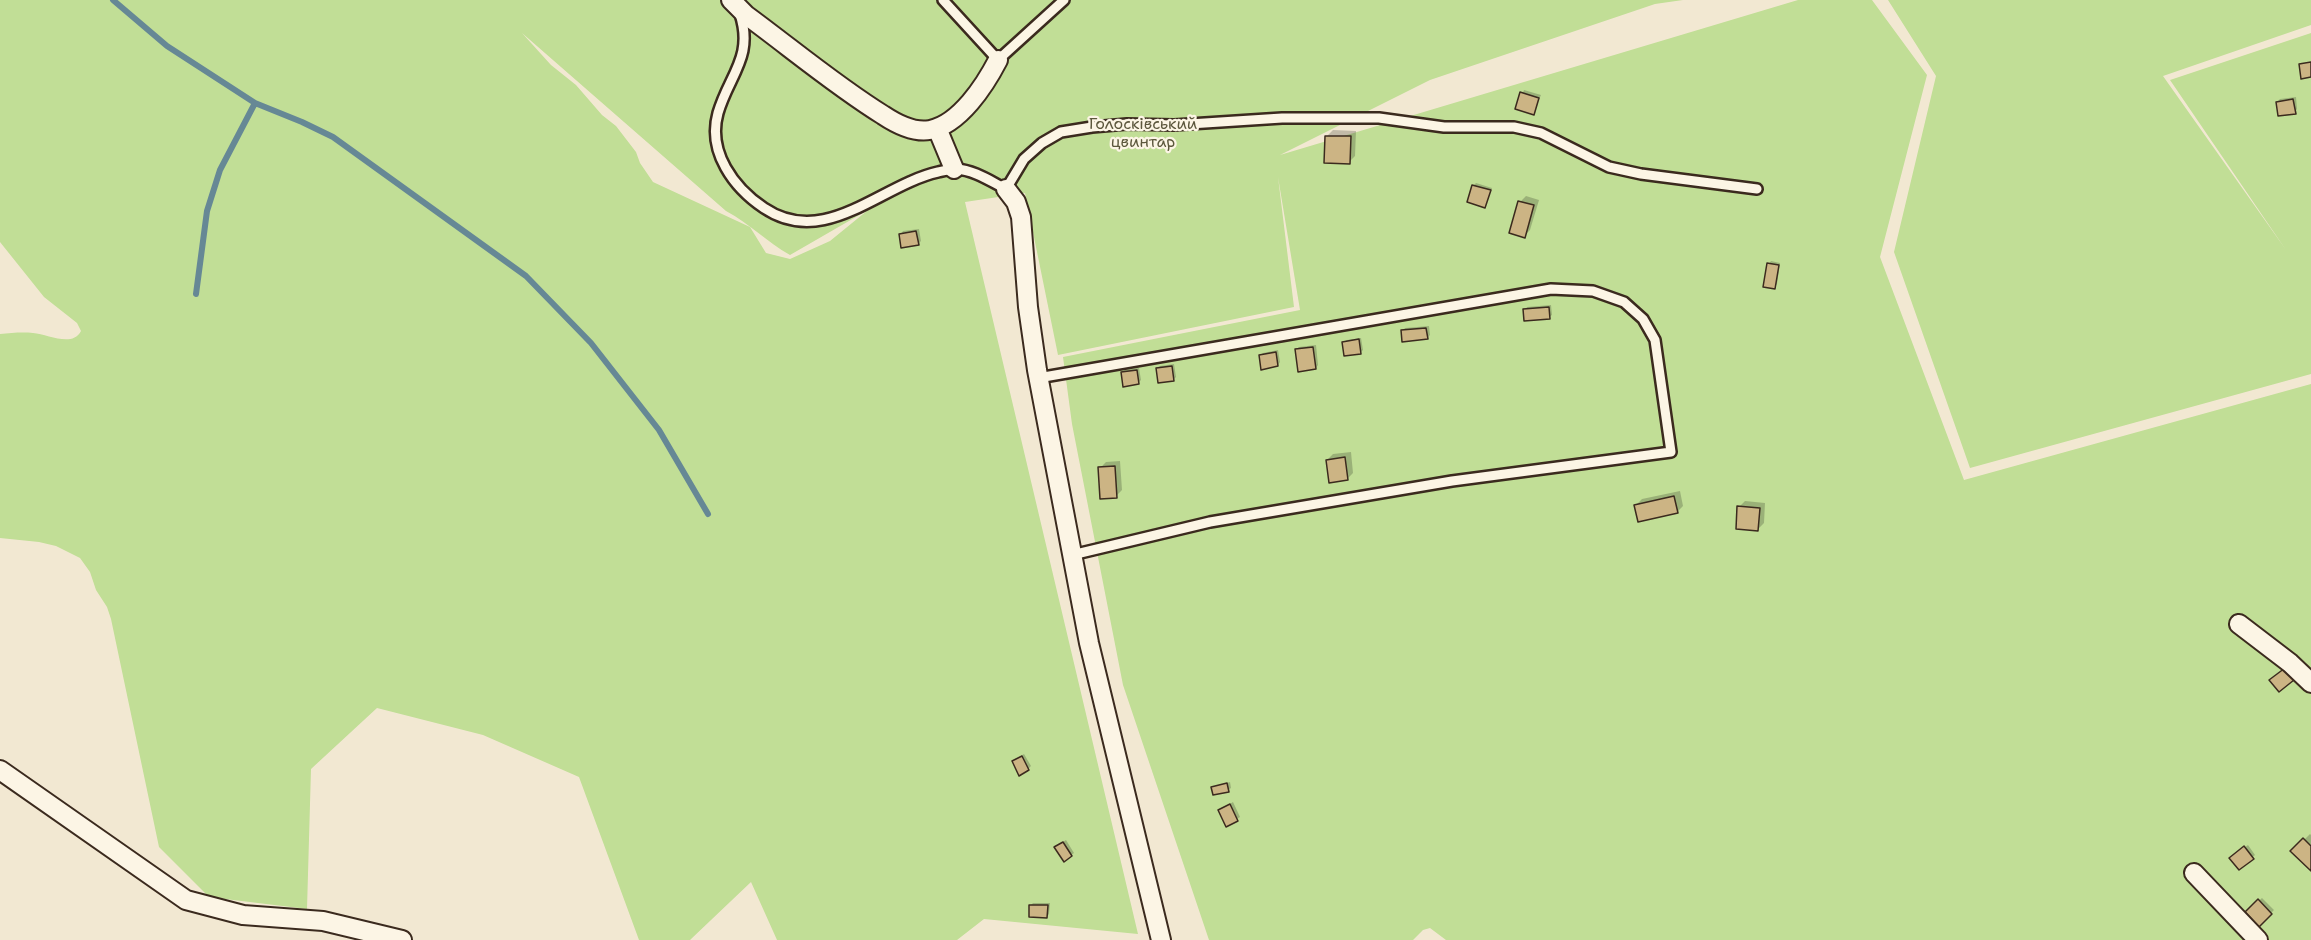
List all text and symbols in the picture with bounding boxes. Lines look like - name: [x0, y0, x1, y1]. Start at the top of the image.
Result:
- park label: Голосківський цвинтар: [1089, 115, 1197, 153]

